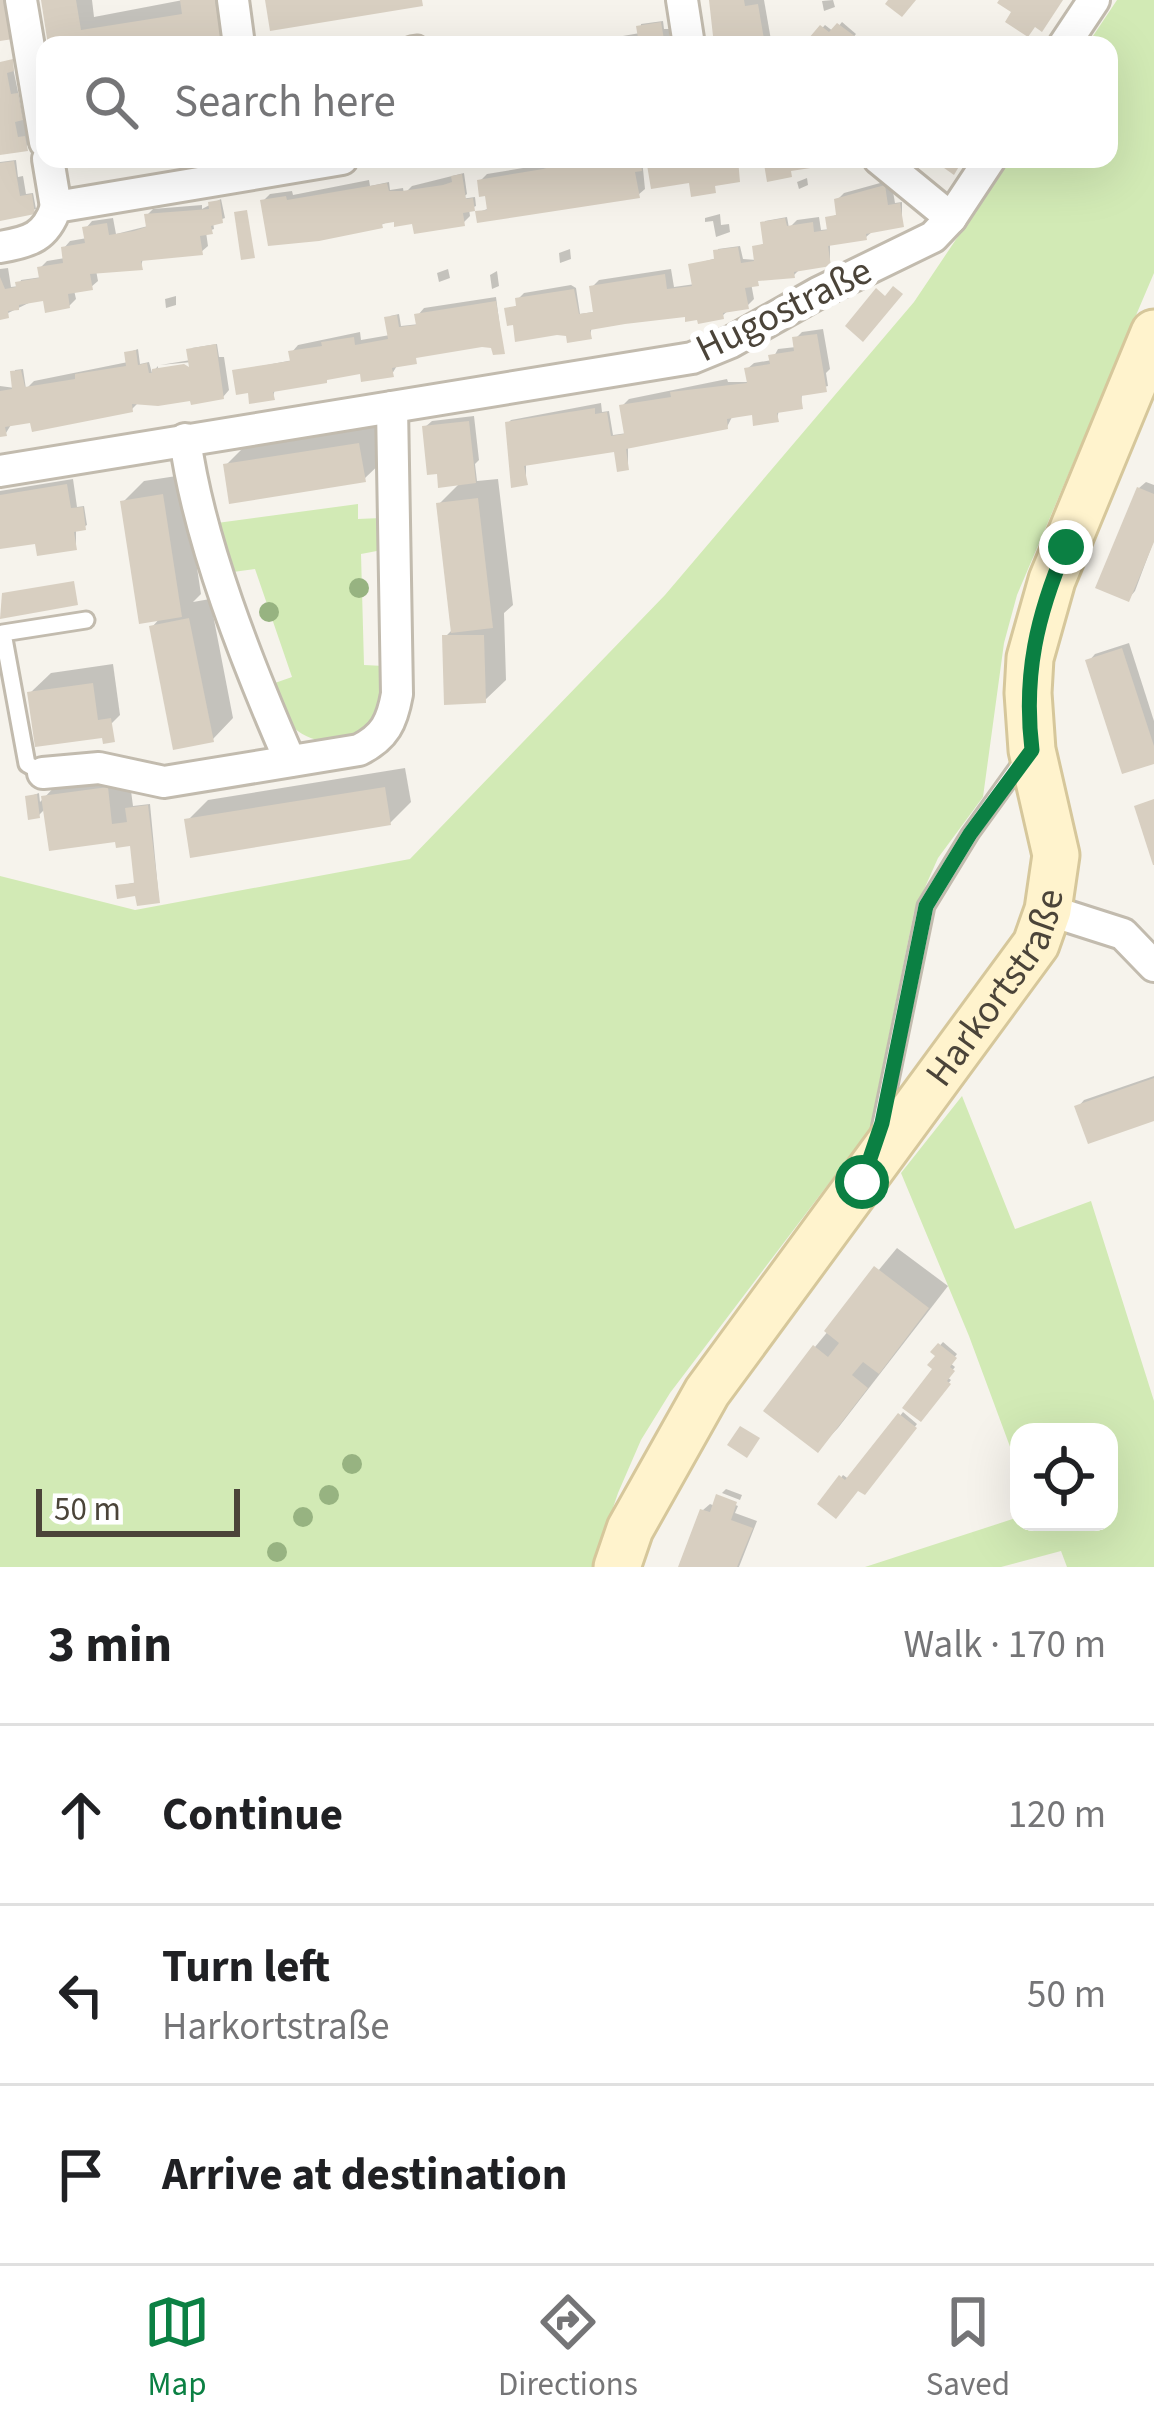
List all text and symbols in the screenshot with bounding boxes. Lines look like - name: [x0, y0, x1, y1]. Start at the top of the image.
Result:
- search box: [36, 36, 1118, 168]
- icon: search: [78, 69, 144, 135]
- text: Search here: [174, 70, 396, 134]
- street label: Hugostraße: [687, 243, 881, 377]
- route end: [1039, 520, 1093, 574]
- street label: Harkortstraße: [912, 886, 1079, 1098]
- route start: [835, 1155, 889, 1209]
- map controls: [1010, 1423, 1118, 1531]
- button: locate: [1010, 1423, 1118, 1531]
- scale bar: [36, 1483, 240, 1536]
- text: 50 m: [54, 1486, 121, 1533]
- text: 3 min: [48, 1609, 172, 1681]
- text: Walk · 170 m: [903, 1617, 1106, 1673]
- icon: ahead: [48, 1782, 114, 1848]
- text: Continue: [162, 1783, 343, 1847]
- text: 120 m: [1008, 1787, 1106, 1843]
- text: Turn left: [162, 1935, 330, 1999]
- icon: left: [48, 1962, 114, 2028]
- text: 50 m: [1027, 1967, 1106, 2023]
- text: Harkortstraße: [162, 1999, 390, 2055]
- icon: arrive: [48, 2142, 114, 2208]
- text: Arrive at destination: [162, 2143, 567, 2207]
- tab: Map: [144, 2289, 210, 2408]
- tab: Directions: [498, 2289, 638, 2408]
- tab: Saved: [926, 2289, 1010, 2408]

